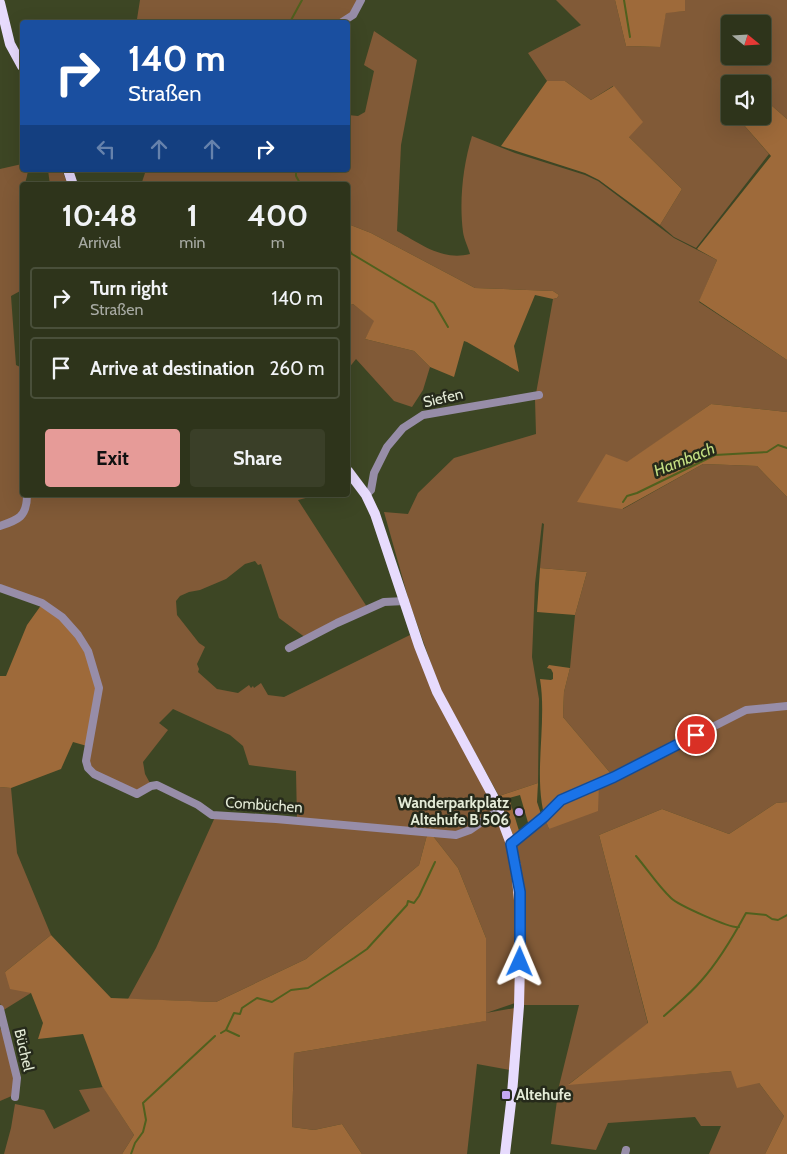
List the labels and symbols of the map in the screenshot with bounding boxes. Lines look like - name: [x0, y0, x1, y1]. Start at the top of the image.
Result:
- north arrow: [721, 15, 771, 65]
- street label: Siefen: [421, 385, 465, 411]
- water label: Hambach: [651, 439, 717, 480]
- pin: [675, 714, 717, 756]
- street label: Combüchen: [225, 793, 303, 817]
- place label: Wanderparkplatz Altehufe B 506: [398, 794, 509, 829]
- marker: Wanderparkplatz Altehufe B 506: [513, 806, 525, 818]
- position arrow: [493, 935, 545, 987]
- street label: Büchel: [10, 1027, 38, 1073]
- place label: Altehufe: [516, 1086, 572, 1104]
- marker: Altehufe: [500, 1089, 512, 1101]

